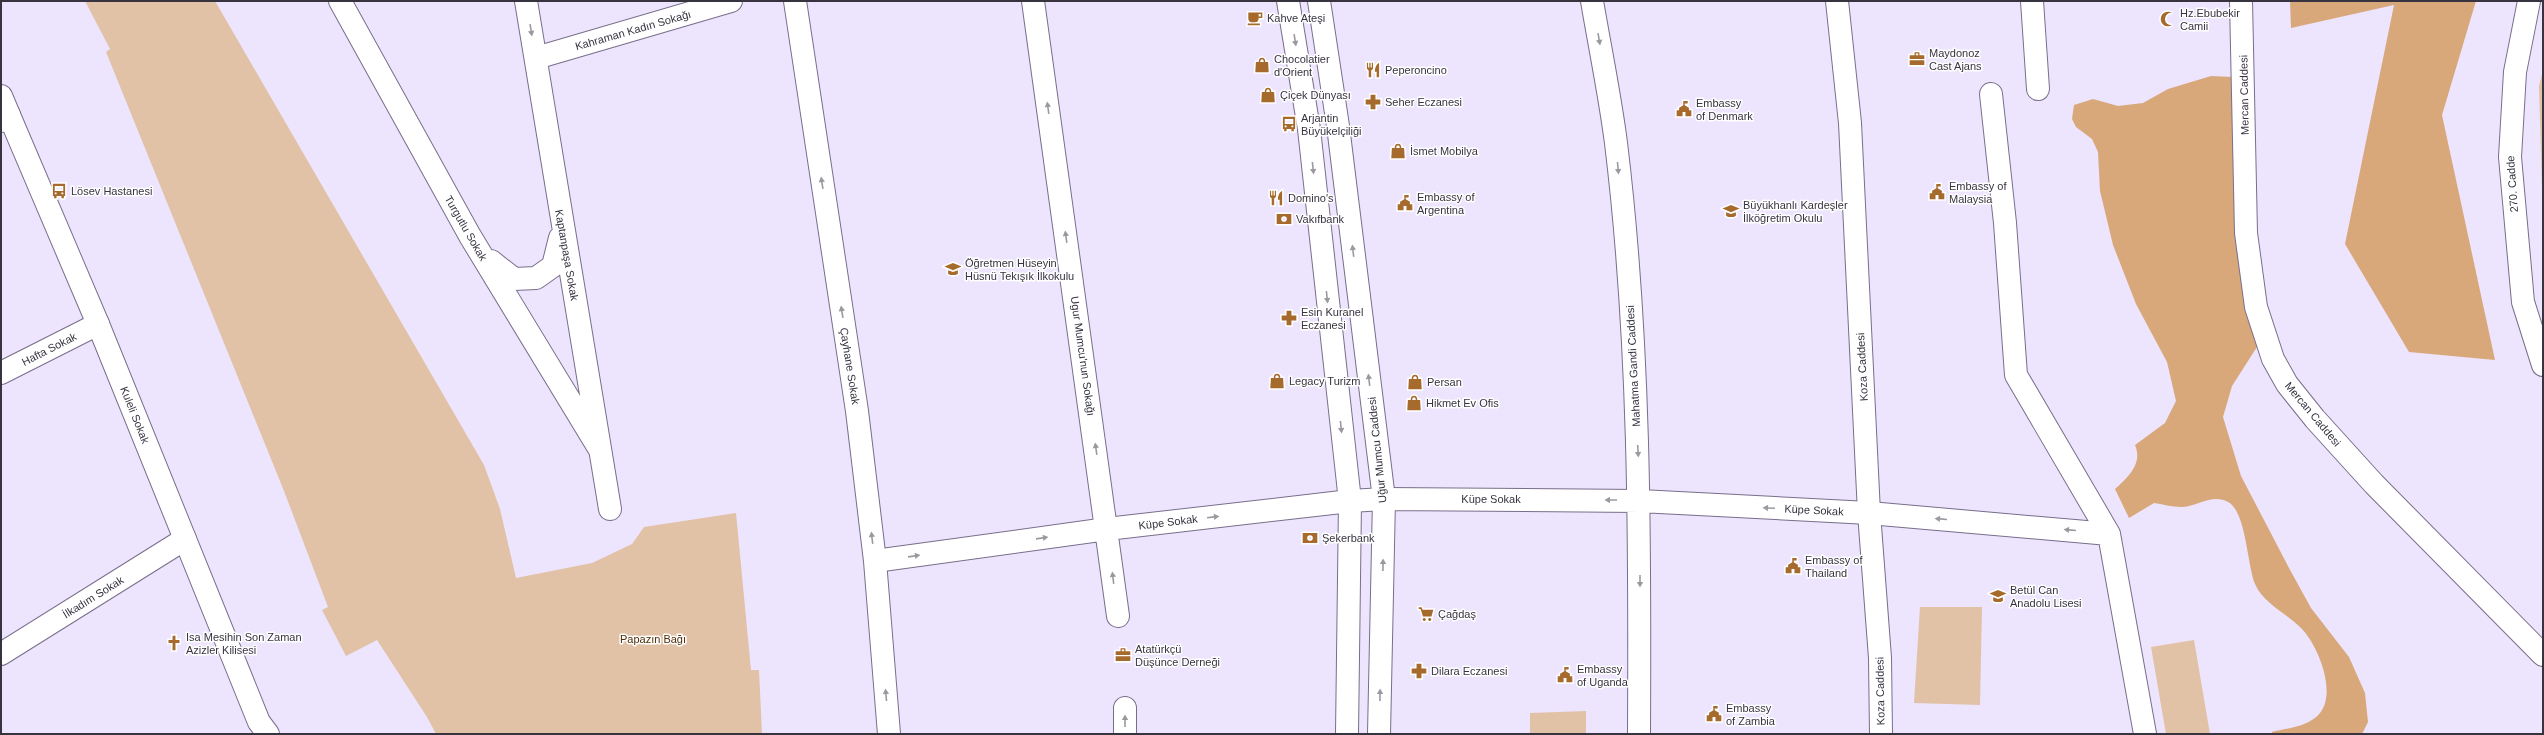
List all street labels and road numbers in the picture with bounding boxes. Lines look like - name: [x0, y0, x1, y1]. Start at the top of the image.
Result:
- street label: Kahraman Kadın Sokağı: [574, 8, 692, 52]
- street label: Mercan Caddesi: [2237, 55, 2251, 135]
- street label: 270. Cadde: [2504, 155, 2520, 213]
- street label: Turgutlu Sokak: [442, 193, 490, 263]
- street label: Kaptanpaşa Sokak: [553, 208, 581, 302]
- street label: Ugur Mumcu'nun Sokağı: [1069, 295, 1097, 417]
- street label: Mahatma Gandi Caddesi: [1624, 305, 1642, 427]
- street label: Çayhane Sokak: [838, 327, 862, 406]
- street label: Hafta Sokak: [20, 330, 79, 368]
- street label: Koza Caddesi: [1854, 332, 1870, 402]
- street label: Mercan Caddesi: [2283, 379, 2343, 449]
- street label: Kuleli Sokak: [118, 385, 152, 446]
- street label: Uğur Mumcu Caddesi: [1365, 396, 1389, 504]
- street label: Küpe Sokak: [1461, 493, 1521, 505]
- street label: Küpe Sokak: [1784, 502, 1844, 518]
- street label: Küpe Sokak: [1138, 512, 1199, 532]
- street label: İlkadım Sokak: [61, 573, 126, 620]
- street label: Koza Caddesi: [1873, 657, 1887, 725]

